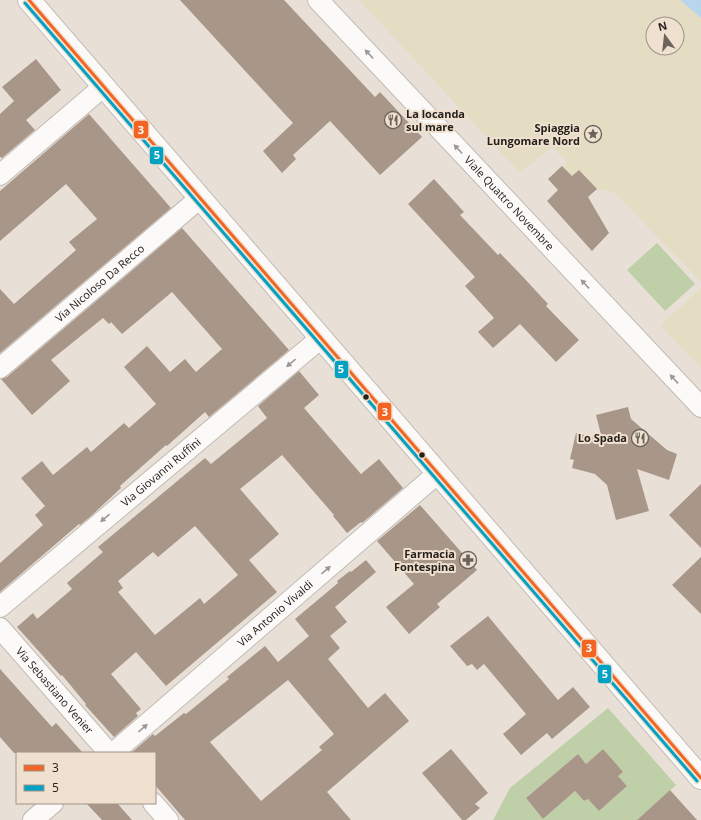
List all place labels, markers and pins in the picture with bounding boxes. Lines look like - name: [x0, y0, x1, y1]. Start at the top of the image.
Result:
- place label: La locanda sul mare: [406, 106, 465, 134]
- restaurant icon: La locanda sul mare: [383, 110, 403, 130]
- place label: Spiaggia Lungomare Nord: [487, 120, 580, 148]
- place icon: Spiaggia Lungomare Nord: [583, 124, 603, 144]
- unlabelled marker: [361, 392, 371, 402]
- restaurant icon: Lo Spada: [630, 428, 650, 448]
- place label: Lo Spada: [578, 430, 627, 445]
- unlabelled marker: [417, 450, 427, 460]
- place label: Farmacia Fontespina: [394, 546, 455, 574]
- pharmacy icon: Farmacia Fontespina: [458, 550, 478, 570]

